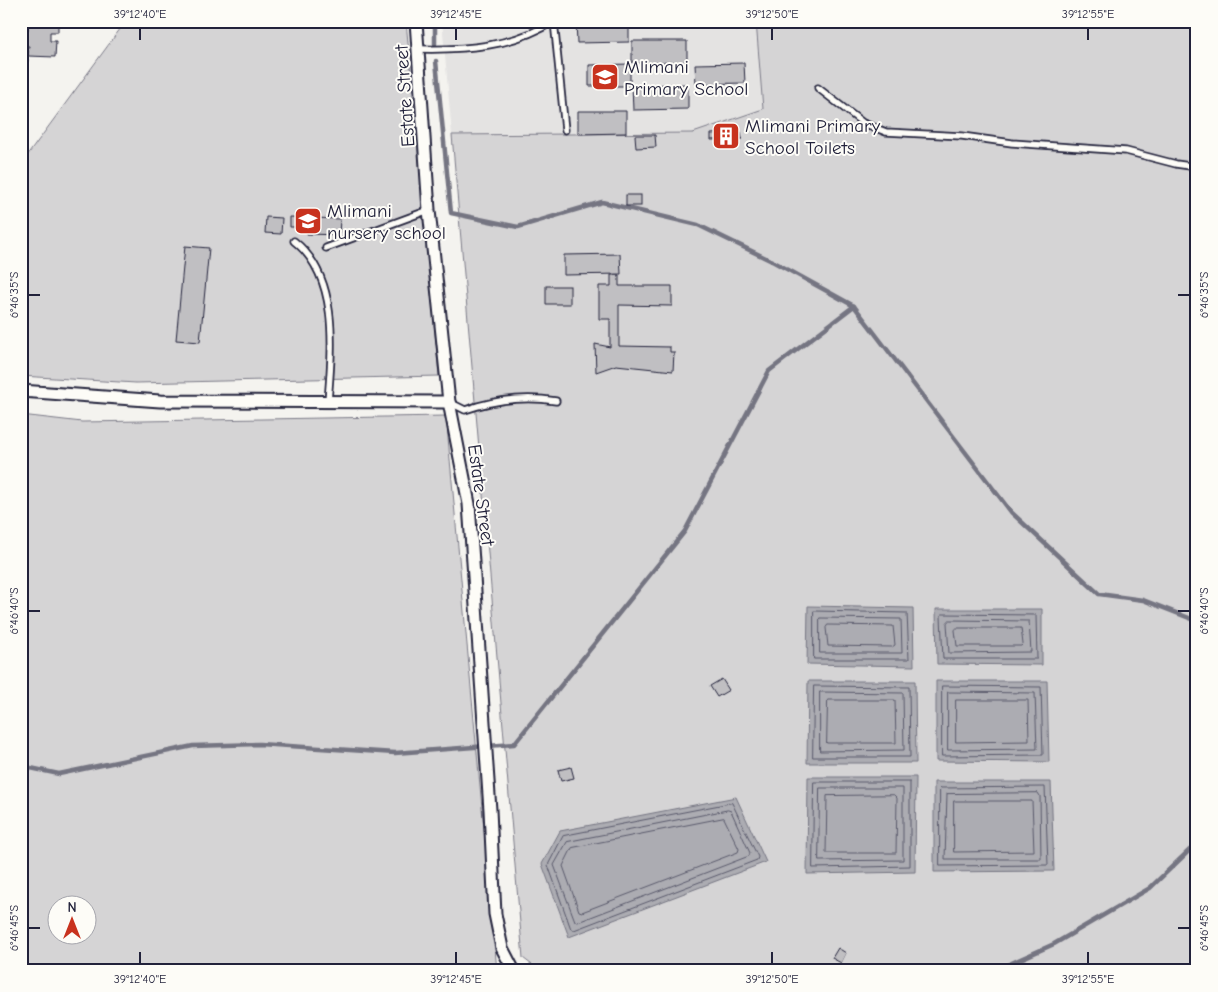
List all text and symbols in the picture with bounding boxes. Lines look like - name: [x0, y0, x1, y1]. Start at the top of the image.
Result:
- text: 39°12'40"E: [114, 7, 166, 21]
- text: 39°12'45"E: [430, 7, 482, 21]
- text: 39°12'50"E: [745, 7, 799, 21]
- text: 39°12'55"E: [1062, 7, 1114, 21]
- street label: Estate Street: [390, 44, 420, 148]
- place label: Mlimani Primary School: [624, 56, 749, 100]
- school or university icon: Mlimani Primary School: [590, 62, 620, 92]
- place label: Mlimani Primary School Toilets: [745, 115, 881, 159]
- building icon: Mlimani Primary School Toilets: [711, 121, 741, 151]
- place label: Mlimani nursery school: [327, 200, 446, 244]
- school or university icon: Mlimani nursery school: [293, 206, 323, 236]
- text: 6°46'35"S: [7, 271, 21, 318]
- text: 6°46'35"S: [1197, 271, 1211, 318]
- street label: Estate Street: [463, 443, 499, 548]
- text: 6°46'40"S: [7, 587, 21, 635]
- text: 6°46'40"S: [1197, 587, 1211, 635]
- north arrow: [48, 894, 98, 944]
- text: N: [67, 899, 77, 916]
- text: 6°46'45"S: [7, 904, 21, 951]
- text: 6°46'45"S: [1197, 904, 1211, 951]
- text: 39°12'40"E: [114, 972, 166, 986]
- text: 39°12'45"E: [430, 972, 482, 986]
- text: 39°12'50"E: [745, 972, 799, 986]
- text: 39°12'55"E: [1062, 972, 1114, 986]

